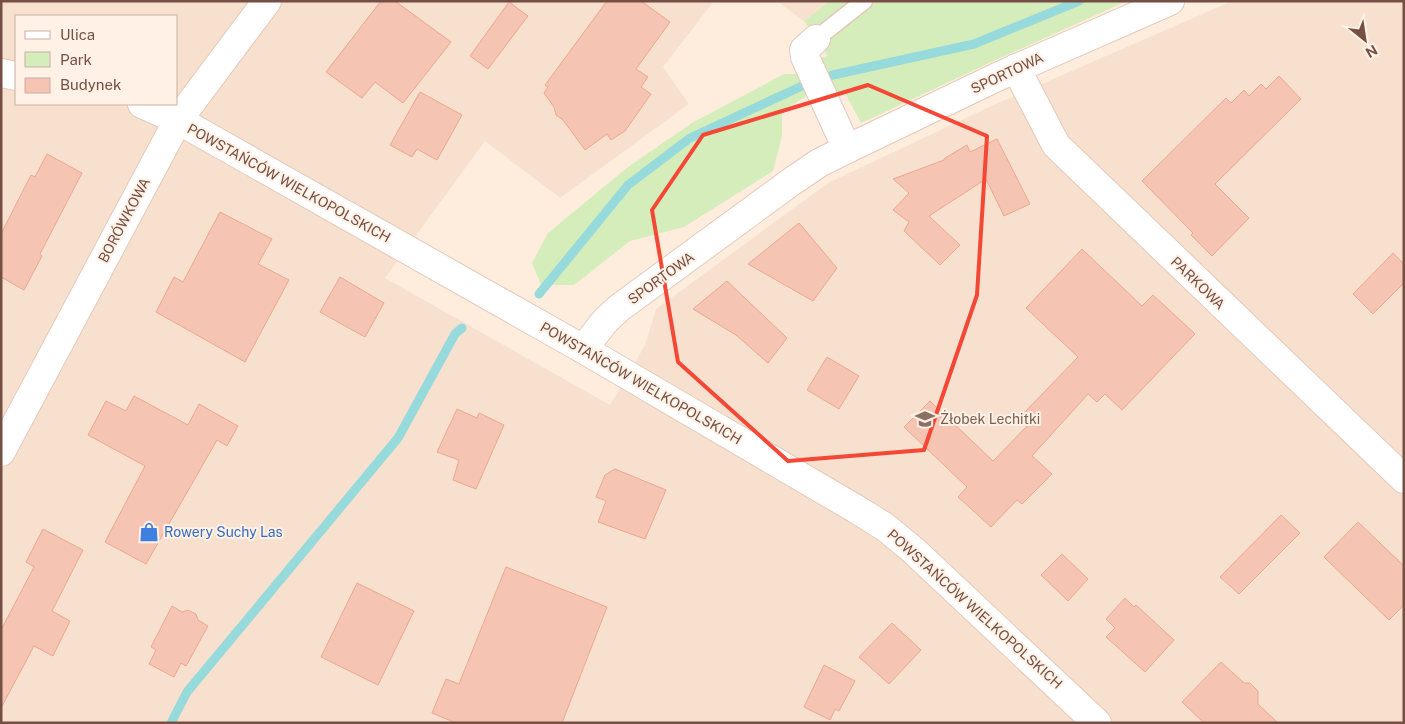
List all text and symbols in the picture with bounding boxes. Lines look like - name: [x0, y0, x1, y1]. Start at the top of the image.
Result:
- legend: [15, 15, 178, 105]
- north arrow: [1340, 15, 1390, 65]
- text: Ulica: [60, 26, 95, 43]
- text: N: [1363, 42, 1380, 61]
- street label: SPORTOWA: [968, 49, 1046, 97]
- text: Park: [60, 51, 92, 68]
- text: Budynek: [60, 76, 121, 93]
- street label: POWSTAŃCÓW WIELKOPOLSKICH: [185, 119, 394, 246]
- street label: BORÓWKOWA: [93, 174, 153, 265]
- street label: SPORTOWA: [625, 249, 697, 307]
- street label: PARKOWA: [1168, 253, 1228, 313]
- street label: POWSTAŃCÓW WIELKOPOLSKICH: [538, 317, 745, 447]
- school or university icon: Żłobek Lechitki: [914, 408, 936, 430]
- place label: Żłobek Lechitki: [940, 409, 1040, 427]
- shop icon: Rowery Suchy Las: [138, 521, 160, 543]
- place label: Rowery Suchy Las: [164, 524, 283, 540]
- street label: POWSTAŃCÓW WIELKOPOLSKICH: [884, 525, 1067, 692]

